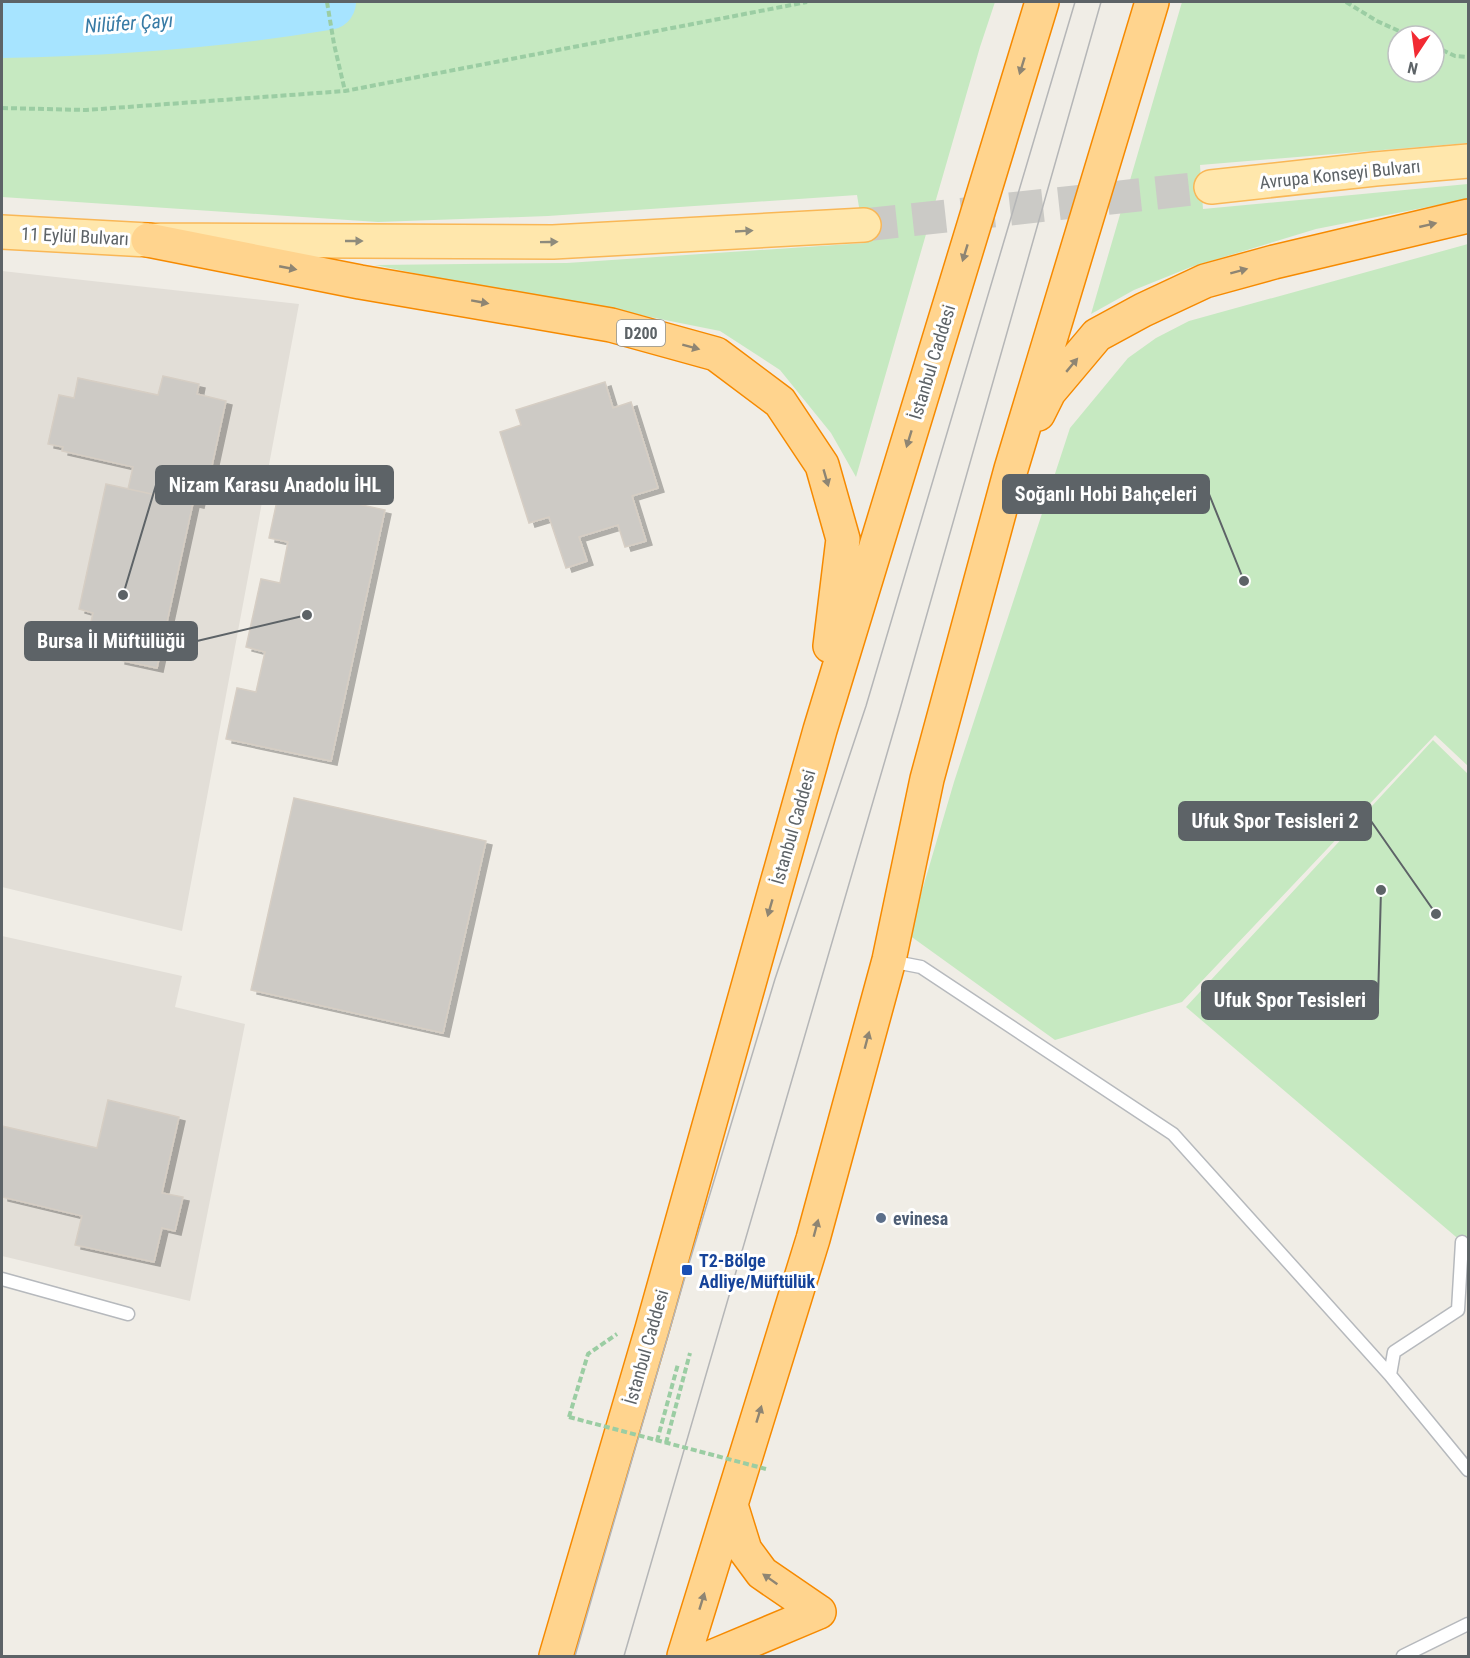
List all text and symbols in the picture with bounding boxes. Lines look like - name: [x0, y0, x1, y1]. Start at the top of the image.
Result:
- water label: Nilüfer Çayı: [84, 8, 174, 38]
- north arrow: [1386, 24, 1446, 84]
- one-way arrow: [1017, 57, 1026, 75]
- text: N: [1406, 58, 1420, 78]
- street label: Avrupa Konseyi Bulvarı: [1259, 155, 1421, 193]
- one-way arrow: [1419, 220, 1438, 230]
- street label: 11 Eylül Bulvarı: [21, 223, 129, 249]
- one-way arrow: [734, 227, 753, 236]
- one-way arrow: [344, 236, 363, 246]
- one-way arrow: [539, 237, 558, 247]
- one-way arrow: [960, 244, 970, 262]
- one-way arrow: [279, 264, 298, 273]
- one-way arrow: [1230, 266, 1248, 275]
- one-way arrow: [471, 298, 490, 307]
- street label: İstanbul Caddesi: [905, 302, 959, 422]
- road number: D200: [617, 320, 665, 346]
- one-way arrow: [682, 343, 700, 352]
- one-way arrow: [1065, 358, 1078, 373]
- one-way arrow: [904, 430, 913, 448]
- callout: Nizam Karasu Anadolu İHL: [156, 466, 393, 504]
- one-way arrow: [822, 469, 831, 487]
- text: Nizam Karasu Anadolu İHL: [169, 473, 382, 497]
- callout: Soğanlı Hobi Bahçeleri: [1003, 475, 1209, 513]
- text: Soğanlı Hobi Bahçeleri: [1015, 482, 1197, 506]
- callout: Bursa İl Müftülüğü: [25, 622, 197, 660]
- text: Bursa İl Müftülüğü: [37, 629, 185, 653]
- street label: İstanbul Caddesi: [767, 767, 819, 887]
- callout: Ufuk Spor Tesisleri 2: [1179, 802, 1371, 840]
- text: Ufuk Spor Tesisleri 2: [1191, 809, 1359, 833]
- one-way arrow: [765, 899, 774, 917]
- callout: Ufuk Spor Tesisleri: [1202, 981, 1378, 1019]
- text: Ufuk Spor Tesisleri: [1214, 988, 1366, 1012]
- one-way arrow: [863, 1030, 873, 1049]
- place label: evinesa: [893, 1208, 948, 1229]
- marker: evinesa: [874, 1211, 888, 1225]
- one-way arrow: [812, 1219, 821, 1237]
- place label: T2-Bölge Adliye/Müftülük: [699, 1250, 815, 1292]
- marker: T2-Bölge Adliye/Müftülük: [680, 1263, 694, 1277]
- street label: İstanbul Caddesi: [620, 1287, 672, 1407]
- one-way arrow: [755, 1405, 764, 1423]
- one-way arrow: [762, 1574, 778, 1585]
- one-way arrow: [698, 1592, 707, 1610]

